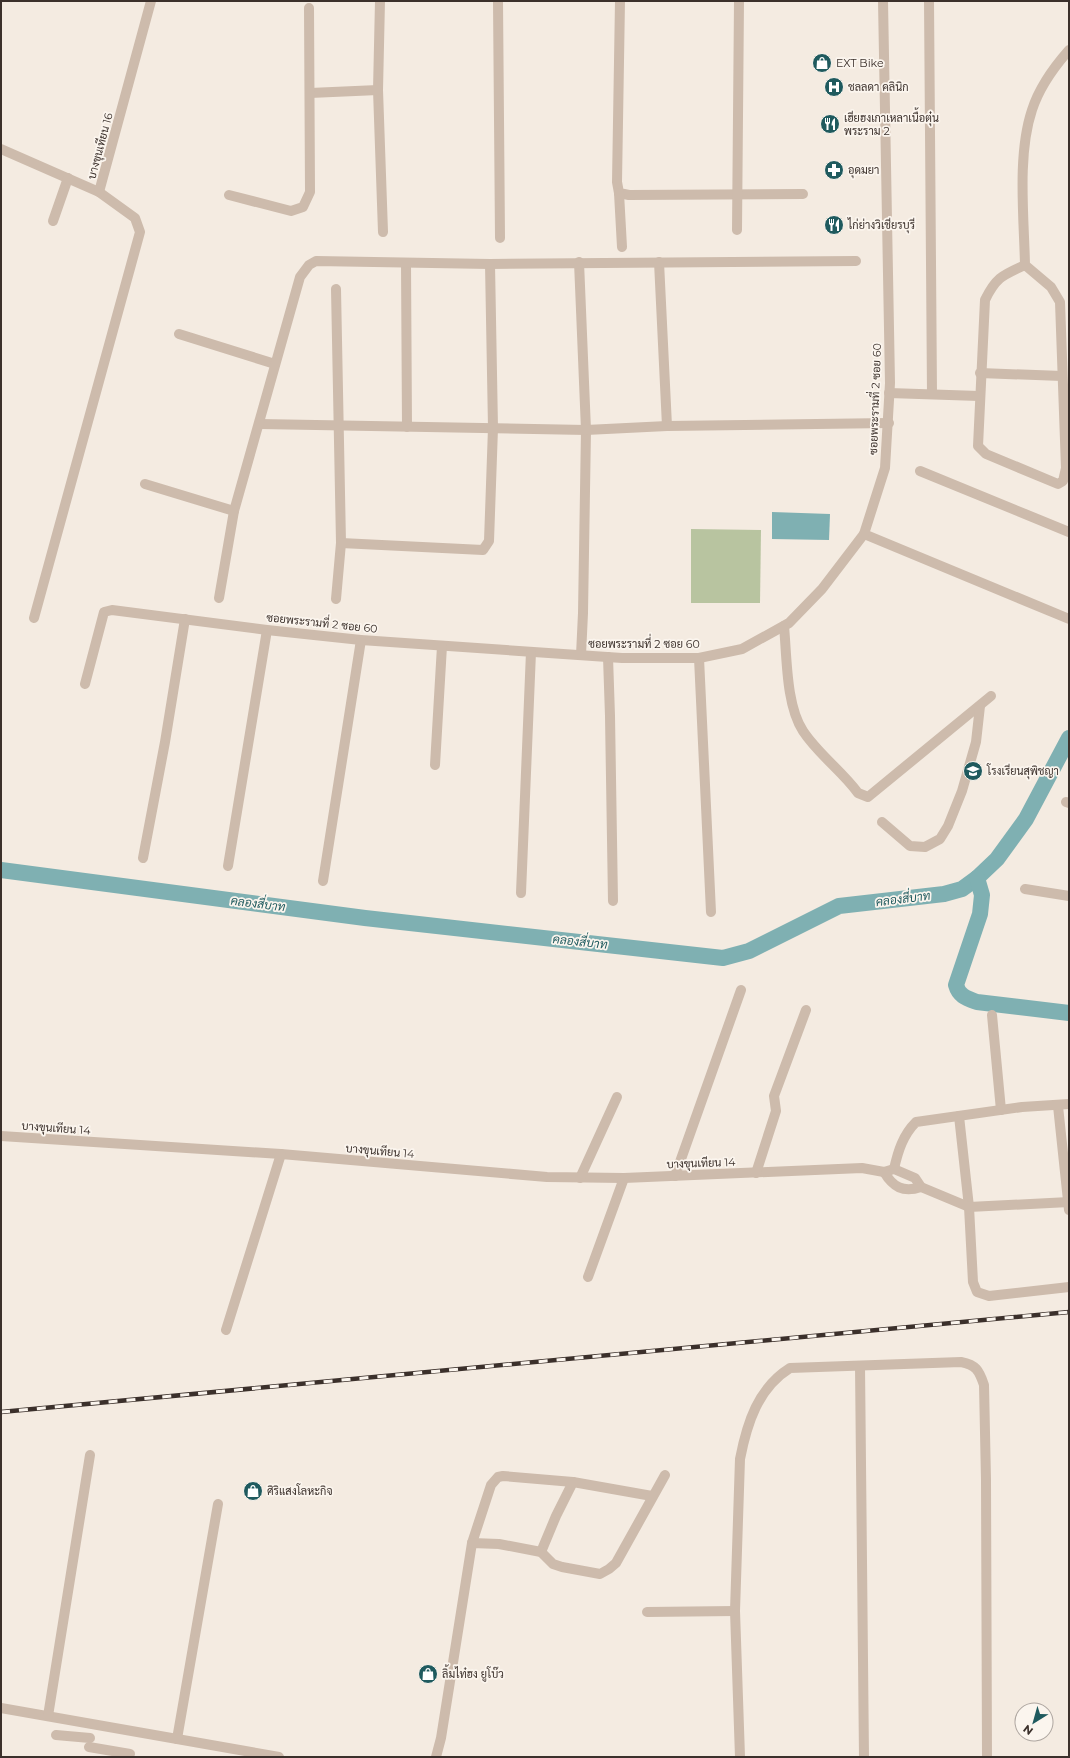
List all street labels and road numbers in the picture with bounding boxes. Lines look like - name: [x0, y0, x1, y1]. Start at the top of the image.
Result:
- street label: บางขุนเทียน 16: [83, 111, 118, 181]
- street label: ซอยพระรามที่ 2 ซอย 60: [862, 343, 884, 455]
- street label: ซอยพระรามที่ 2 ซอย 60: [266, 606, 379, 636]
- street label: ซอยพระรามที่ 2 ซอย 60: [588, 633, 700, 651]
- street label: บางขุนเทียน 14: [21, 1118, 92, 1139]
- street label: บางขุนเทียน 14: [345, 1140, 416, 1163]
- street label: บางขุนเทียน 14: [666, 1154, 737, 1173]

